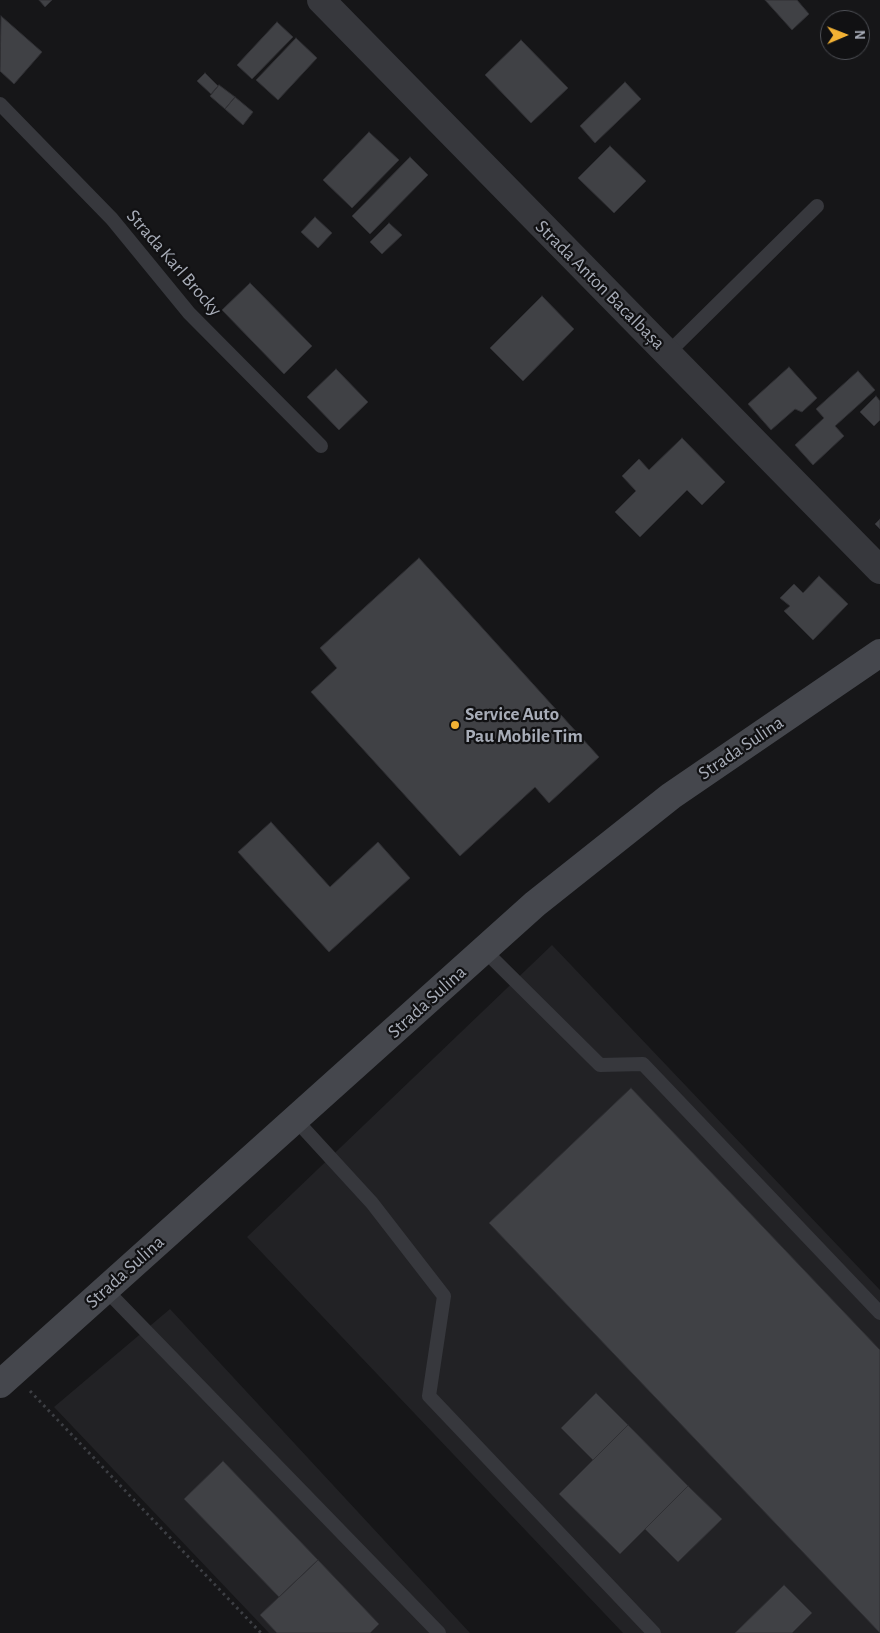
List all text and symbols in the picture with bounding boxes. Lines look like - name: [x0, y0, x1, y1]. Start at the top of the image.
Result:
- north arrow: [820, 10, 870, 60]
- text: N: [852, 30, 866, 40]
- street label: Strada Karl Brocky: [122, 205, 226, 321]
- street label: Strada Anton Bacalbașa: [530, 215, 670, 355]
- place label: Service Auto Pau Mobile Tim: [465, 703, 583, 747]
- street label: Strada Sulina: [694, 711, 788, 785]
- marker: Service Auto Pau Mobile Tim: [449, 719, 461, 731]
- street label: Strada Sulina: [383, 961, 471, 1043]
- street label: Strada Sulina: [81, 1231, 169, 1313]

